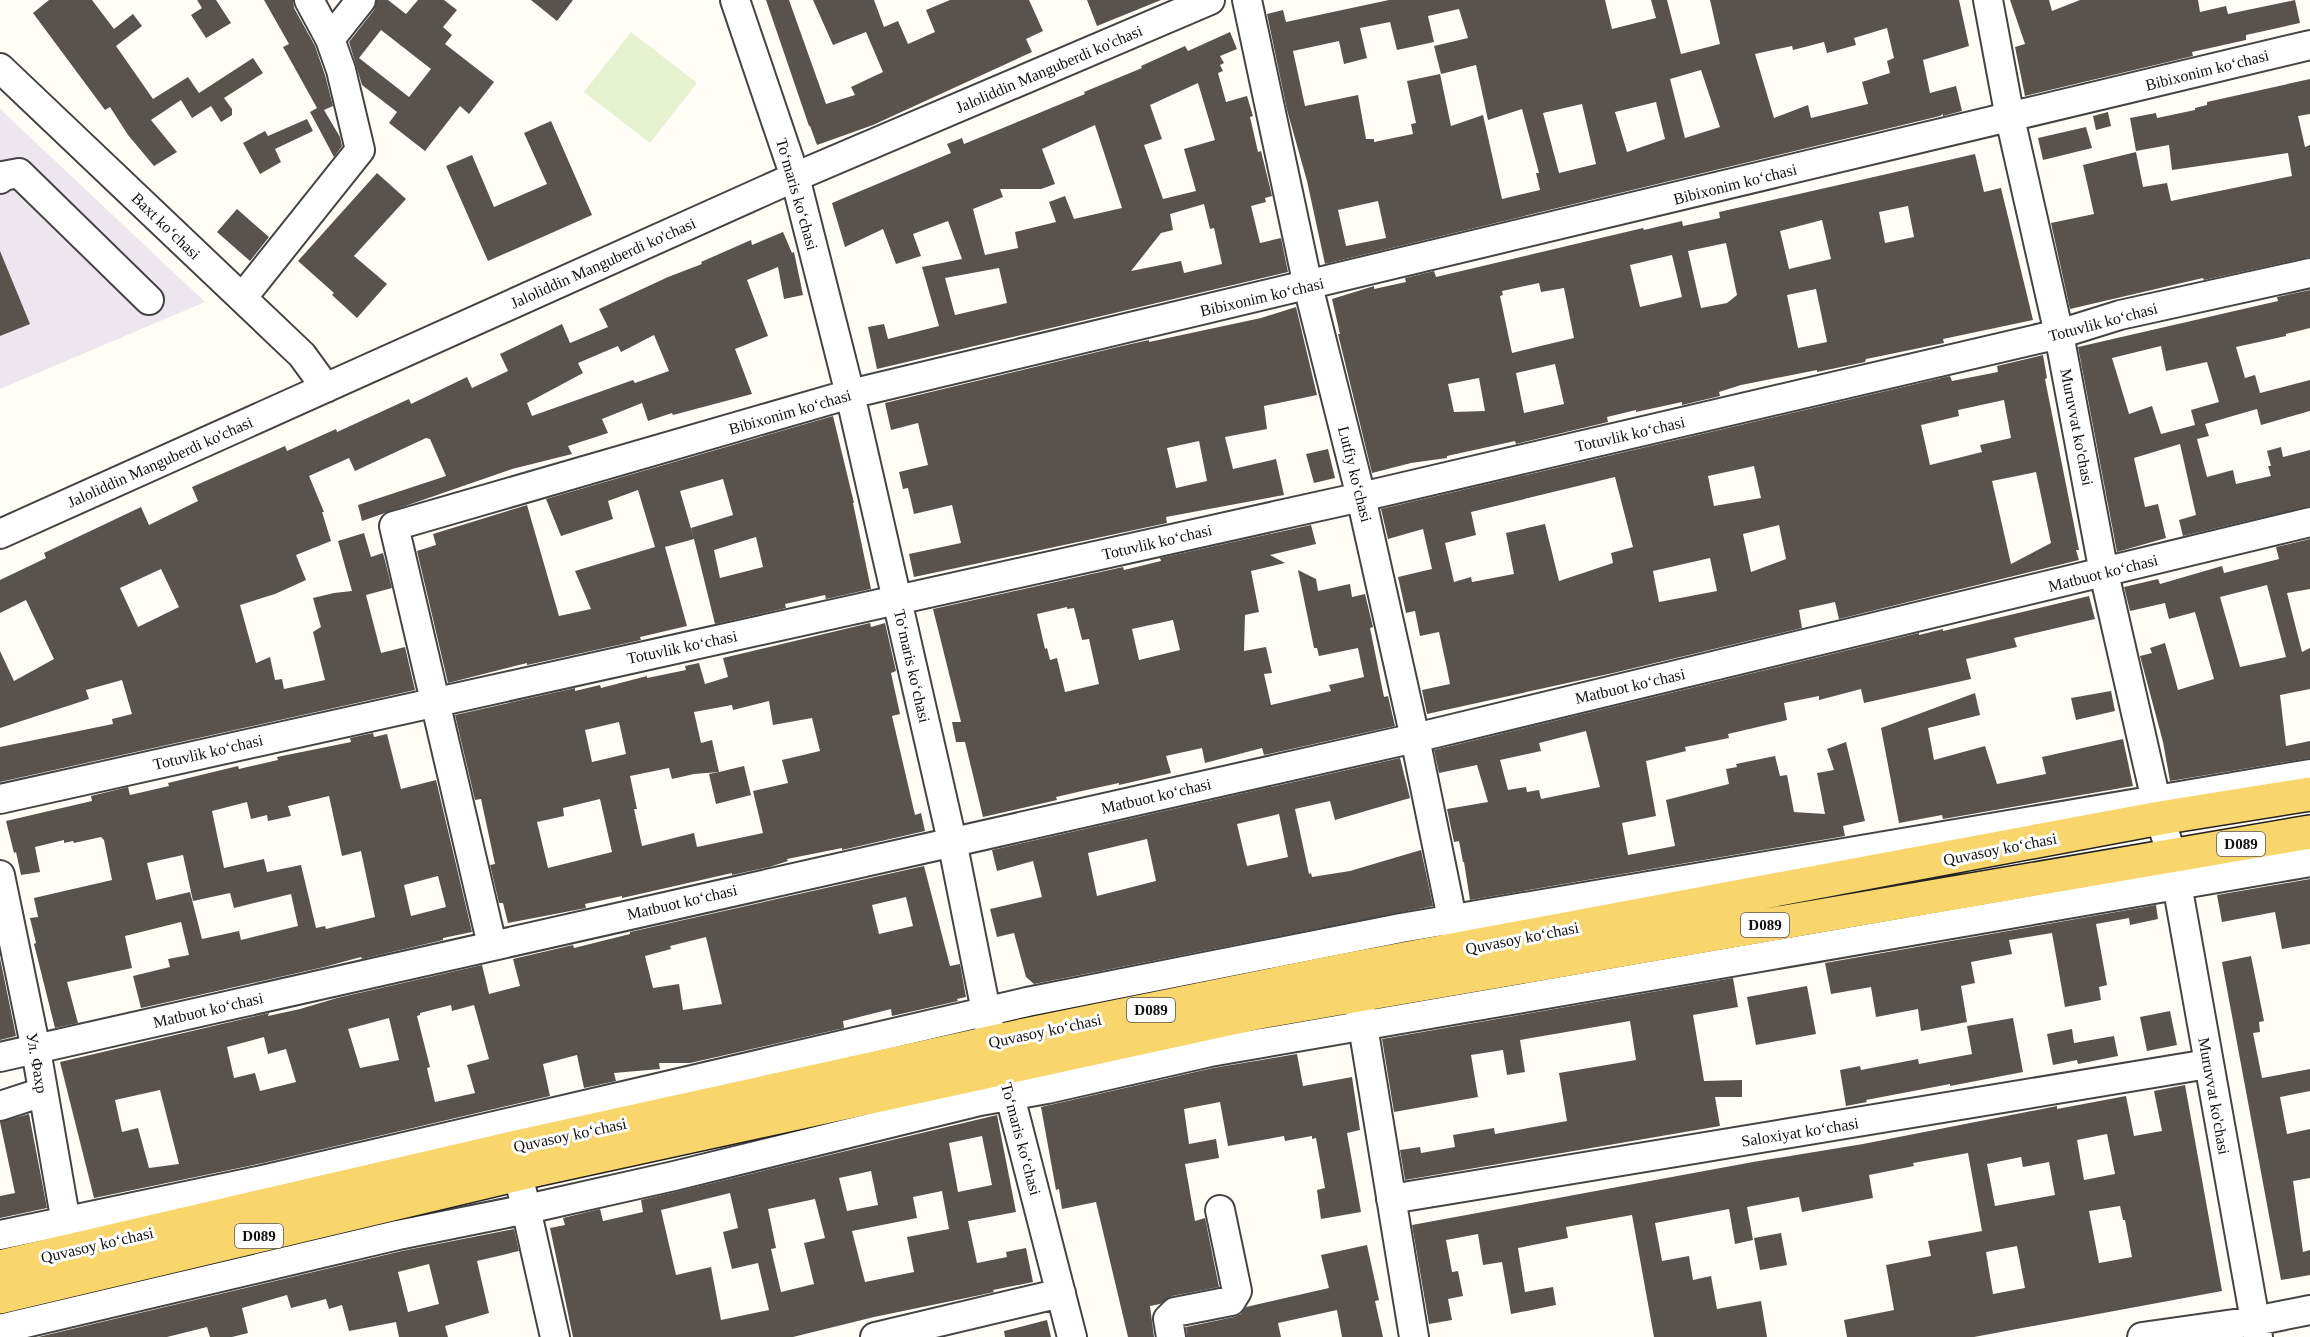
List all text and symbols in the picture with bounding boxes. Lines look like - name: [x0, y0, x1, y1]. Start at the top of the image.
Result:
- street label: Jaloliddin Manguberdi ko'chasi: [953, 22, 1146, 117]
- street label: Bibixonim koʻchasi: [2143, 46, 2271, 94]
- street label: Toʻmaris koʻchasi: [773, 136, 821, 253]
- street label: Bibixonim koʻchasi: [1671, 160, 1799, 208]
- street label: Baxt koʻchasi: [128, 189, 204, 263]
- street label: Jaloliddin Manguberdi ko'chasi: [508, 214, 699, 313]
- street label: Bibixonim koʻchasi: [1198, 274, 1326, 320]
- street label: Totuvlik koʻchasi: [2047, 299, 2160, 345]
- street label: Muruvvat ko'chasi: [2057, 367, 2097, 488]
- street label: Bibixonim koʻchasi: [727, 386, 854, 438]
- street label: Jaloliddin Manguberdi ko'chasi: [65, 413, 256, 512]
- street label: Totuvlik koʻchasi: [1573, 413, 1687, 455]
- street label: Lutfiy koʻchasi: [1334, 424, 1375, 524]
- street label: Totuvlik koʻchasi: [1100, 521, 1214, 563]
- street label: Matbuot koʻchasi: [2046, 551, 2160, 595]
- street label: Toʻmaris koʻchasi: [891, 608, 933, 725]
- street label: Totuvlik koʻchasi: [625, 627, 739, 667]
- street label: Matbuot koʻchasi: [1573, 665, 1687, 707]
- street label: Totuvlik koʻchasi: [151, 731, 265, 773]
- street label: Matbuot koʻchasi: [1099, 775, 1213, 817]
- street label: Quvasoy koʻchasi: [1942, 830, 2059, 869]
- road number: D089: [2217, 832, 2265, 856]
- street label: Matbuot koʻchasi: [625, 881, 739, 923]
- road number: D089: [1741, 913, 1789, 937]
- street label: Quvasoy koʻchasi: [1464, 919, 1581, 958]
- street label: Matbuot koʻchasi: [151, 989, 265, 1031]
- road number: D089: [1127, 998, 1175, 1022]
- street label: Quvasoy koʻchasi: [987, 1011, 1104, 1052]
- street label: Ул. Фахр: [22, 1031, 51, 1095]
- street label: Muruvvat ko'chasi: [2195, 1036, 2233, 1157]
- street label: Toʻmaris koʻchasi: [998, 1081, 1044, 1198]
- street label: Saloxiyat koʻchasi: [1740, 1114, 1861, 1151]
- street label: Quvasoy koʻchasi: [512, 1115, 629, 1156]
- street label: Quvasoy koʻchasi: [39, 1224, 156, 1267]
- road number: D089: [235, 1224, 283, 1248]

